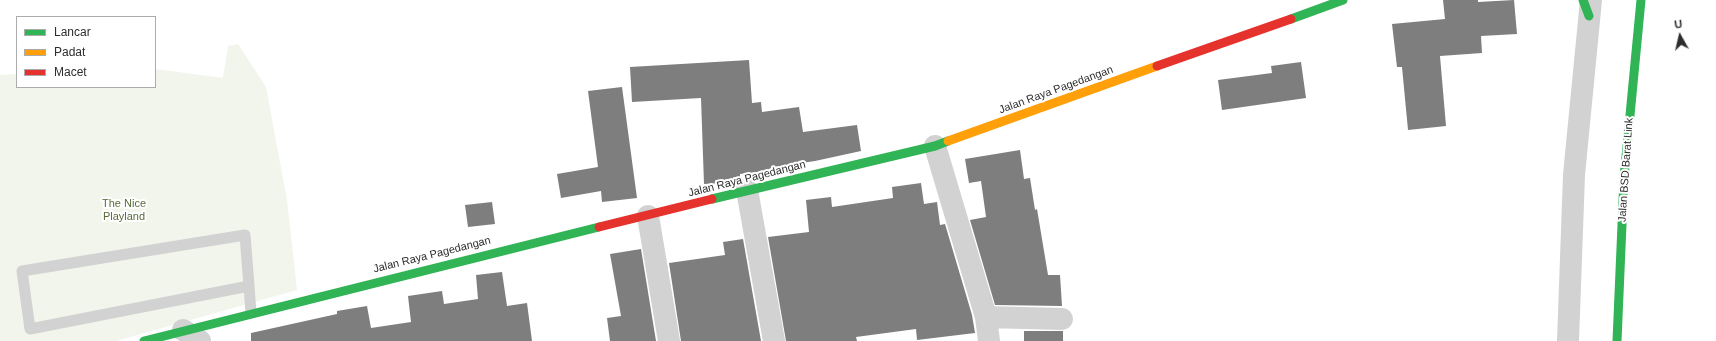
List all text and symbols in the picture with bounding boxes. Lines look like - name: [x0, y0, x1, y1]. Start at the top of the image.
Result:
- legend: [16, 16, 156, 88]
- north arrow: [1660, 16, 1700, 56]
- text: U: [1674, 18, 1683, 31]
- text: Lancar: [54, 25, 91, 39]
- text: Padat: [54, 45, 85, 59]
- street label: Jalan Raya Pagedangan: [997, 63, 1115, 117]
- text: Macet: [54, 65, 87, 79]
- street label: Jalan BSD Barat Link: [1616, 117, 1636, 223]
- street label: Jalan Raya Pagedangan: [687, 158, 807, 200]
- park label: The Nice Playland: [102, 197, 146, 223]
- street label: Jalan Raya Pagedangan: [372, 234, 492, 276]

